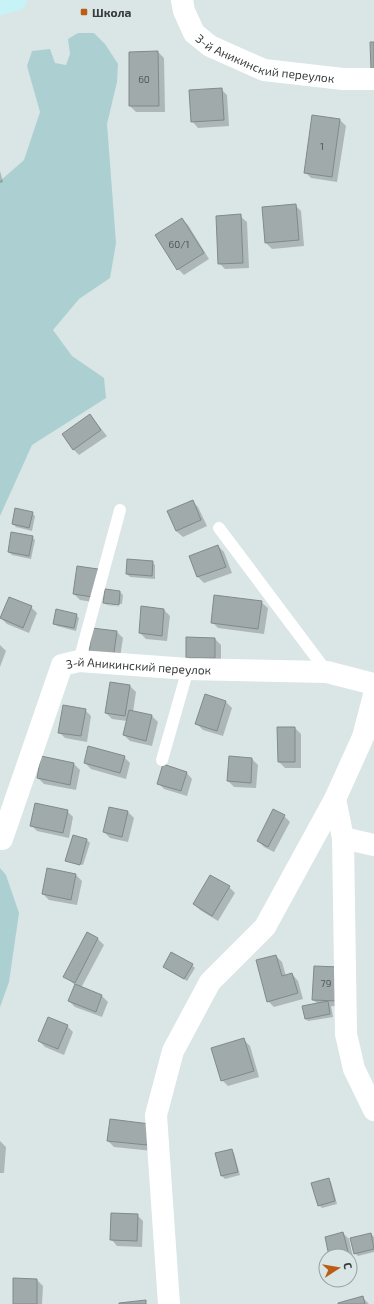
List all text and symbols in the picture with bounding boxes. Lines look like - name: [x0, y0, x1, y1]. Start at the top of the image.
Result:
- place label: Школа: [92, 5, 132, 19]
- marker: Школа: [79, 7, 89, 17]
- street label: 3-й Аникинский переулок: [193, 31, 336, 85]
- house number: 60: [138, 73, 150, 85]
- house number: 1: [320, 140, 324, 152]
- house number: 60/1: [169, 238, 189, 250]
- street label: 3-й Аникинский переулок: [64, 654, 212, 677]
- house number: 79: [321, 977, 332, 989]
- north arrow: [318, 1248, 358, 1288]
- text: С: [341, 1261, 355, 1271]

